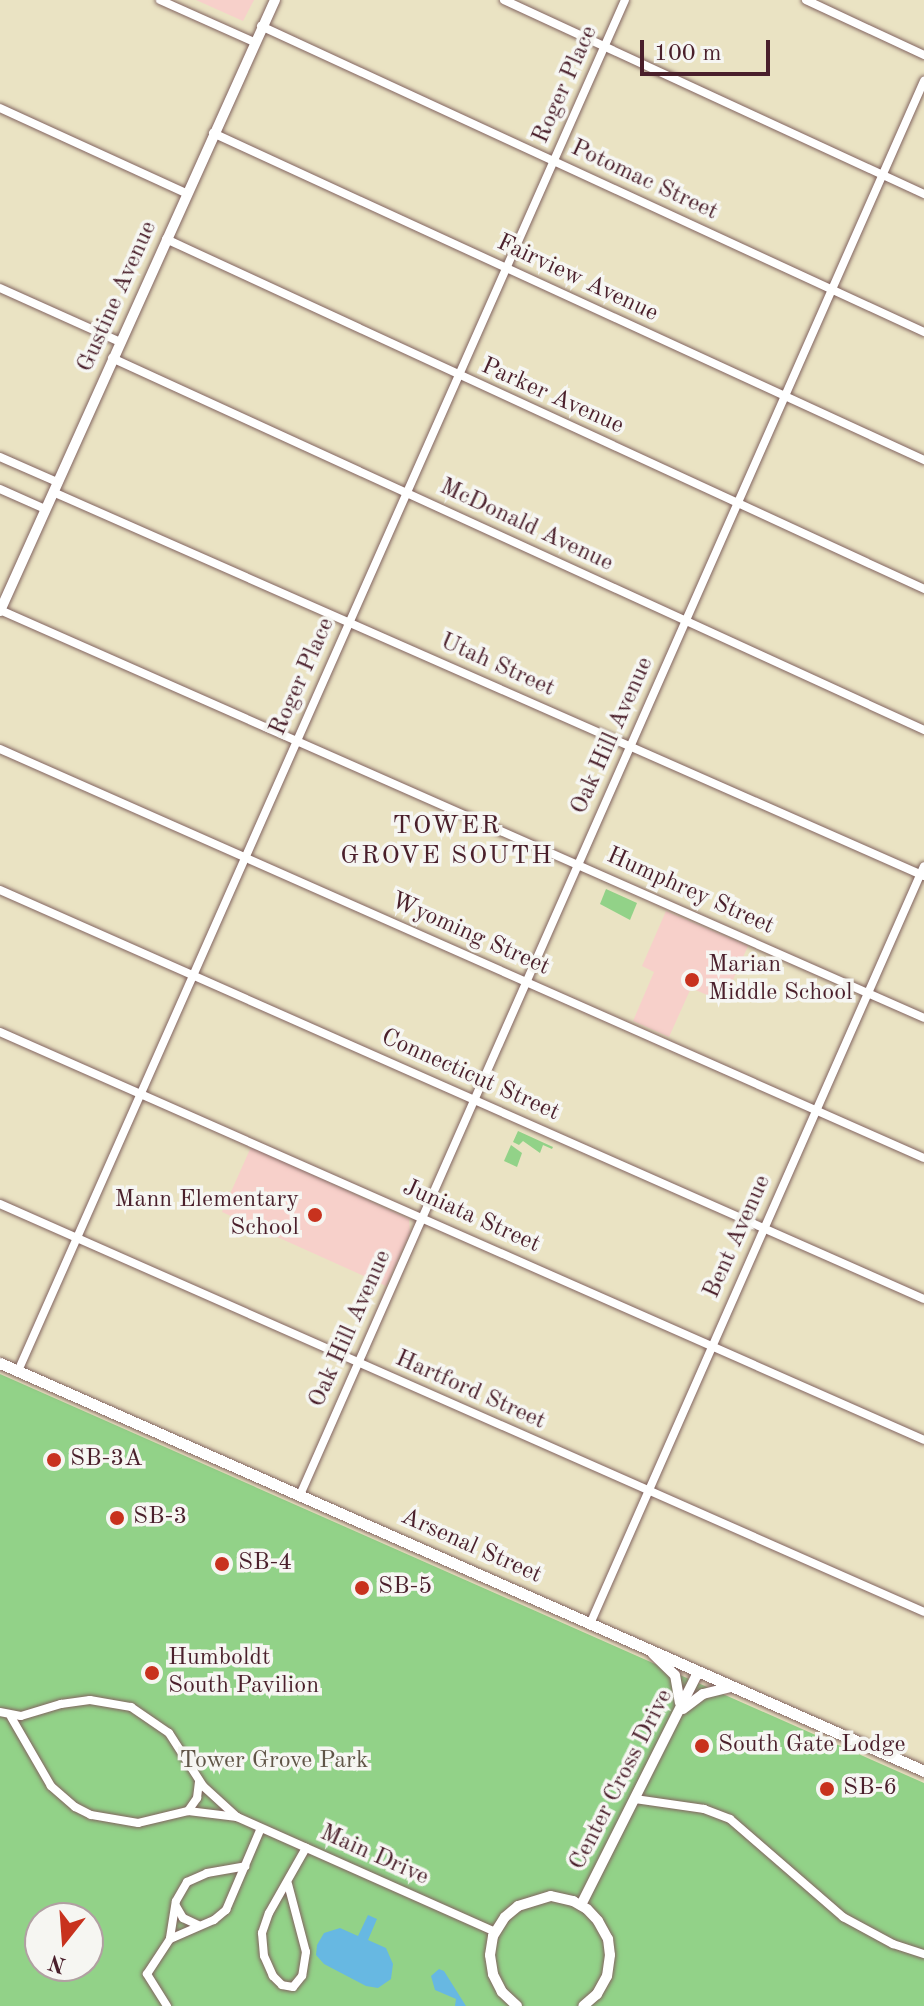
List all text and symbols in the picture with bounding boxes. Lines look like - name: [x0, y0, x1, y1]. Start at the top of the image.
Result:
- street label: Roger Place: [527, 22, 605, 148]
- scale bar: [644, 24, 774, 74]
- text: 100 m: [654, 42, 722, 66]
- street label: Potomac Street: [566, 134, 722, 228]
- street label: Gustine Avenue: [72, 217, 164, 377]
- street label: Fairview Avenue: [492, 229, 662, 329]
- street label: Parker Avenue: [476, 353, 628, 441]
- street label: McDonald Avenue: [435, 473, 617, 579]
- street label: Roger Place: [264, 614, 342, 740]
- street label: Utah Street: [435, 628, 559, 704]
- street label: Oak Hill Avenue: [565, 653, 661, 819]
- district label: TOWER GROVE SOUTH: [340, 811, 554, 872]
- street label: Humphrey Street: [602, 842, 778, 942]
- street label: Wyoming Street: [386, 887, 554, 983]
- place label: Marian Middle School: [708, 952, 853, 1008]
- marker: Marian Middle School: [683, 971, 701, 989]
- street label: Connecticut Street: [376, 1024, 564, 1128]
- street label: Bent Avenue: [698, 1171, 778, 1303]
- street label: Juniata Street: [398, 1174, 544, 1260]
- place label: Mann Elementary School: [114, 1187, 299, 1243]
- marker: Mann Elementary School: [306, 1206, 324, 1224]
- street label: Oak Hill Avenue: [303, 1246, 399, 1412]
- street label: Hartford Street: [390, 1345, 550, 1437]
- place label: SB-3A: [70, 1446, 143, 1474]
- marker: SB-3A: [45, 1451, 63, 1469]
- street label: Arsenal Street: [396, 1503, 546, 1591]
- place label: SB-3: [133, 1504, 187, 1532]
- marker: SB-3: [108, 1509, 126, 1527]
- place label: SB-4: [238, 1550, 292, 1578]
- marker: SB-4: [213, 1555, 231, 1573]
- place label: SB-5: [378, 1574, 432, 1602]
- marker: SB-5: [353, 1579, 371, 1597]
- place label: Humboldt South Pavilion: [168, 1645, 319, 1701]
- marker: Humboldt South Pavilion: [143, 1664, 161, 1682]
- street label: Center Cross Drive: [564, 1685, 680, 1875]
- place label: South Gate Lodge: [718, 1732, 906, 1760]
- marker: South Gate Lodge: [693, 1737, 711, 1755]
- park label: Tower Grove Park: [180, 1748, 368, 1776]
- place label: SB-6: [843, 1775, 897, 1803]
- marker: SB-6: [818, 1780, 836, 1798]
- street label: Main Drive: [315, 1819, 433, 1893]
- north arrow: [24, 1902, 104, 1982]
- text: N: [46, 1950, 69, 1976]

